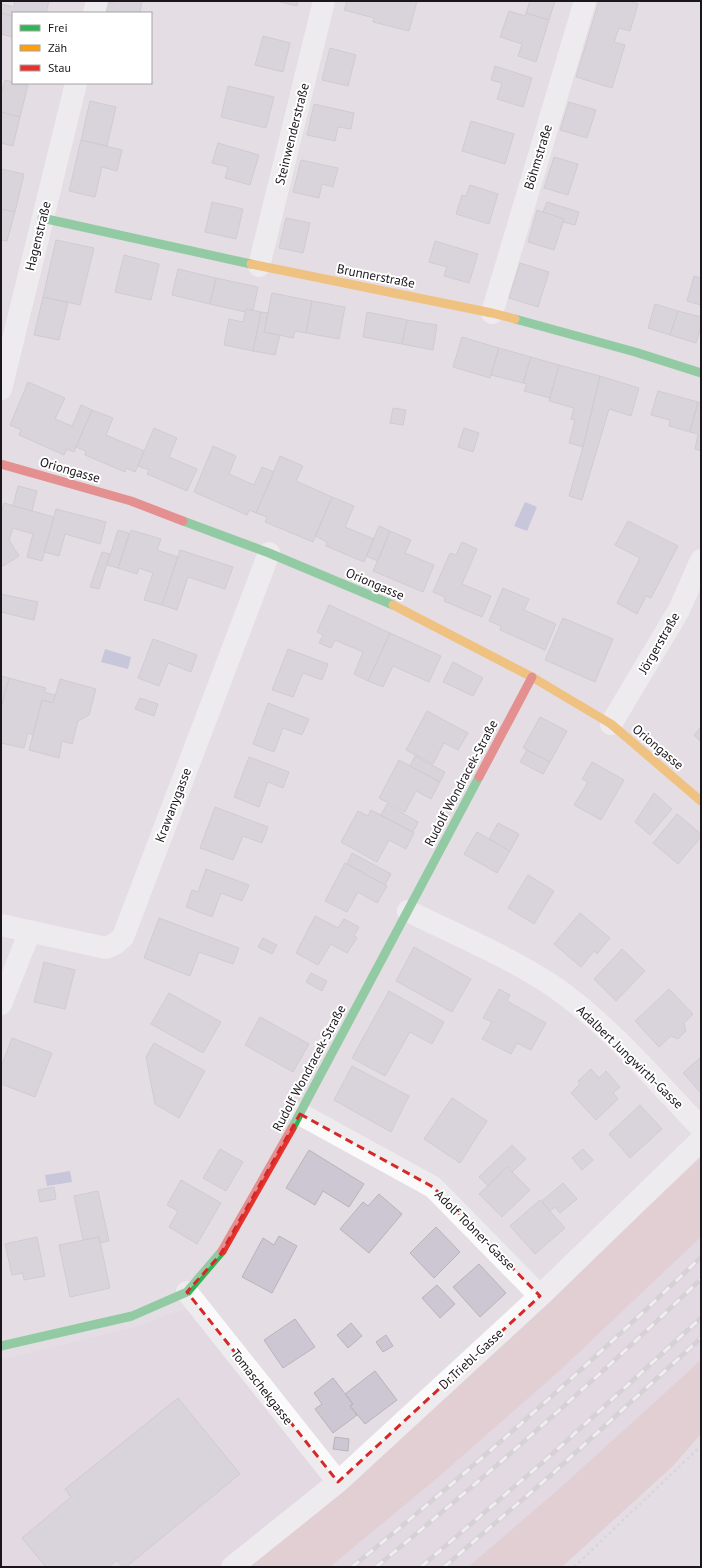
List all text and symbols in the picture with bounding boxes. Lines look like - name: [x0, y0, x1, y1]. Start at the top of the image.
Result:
- legend: [12, 12, 152, 84]
- text: Frei: [48, 20, 68, 35]
- text: Zäh: [48, 40, 67, 55]
- text: Stau: [48, 60, 71, 75]
- street label: Steinwenderstraße: [271, 81, 313, 187]
- street label: Böhmstraße: [520, 122, 556, 192]
- street label: Hagenstraße: [21, 200, 55, 272]
- street label: Brunnerstraße: [335, 260, 417, 292]
- street label: Oriongasse: [38, 453, 102, 487]
- street label: Oriongasse: [343, 564, 407, 604]
- street label: Jörgerstraße: [634, 609, 683, 678]
- street label: Rudolf Wondracek-Straße: [420, 717, 502, 849]
- street label: Oriongasse: [629, 721, 687, 773]
- street label: Krawanygasse: [151, 765, 195, 845]
- street label: Rudolf Wondracek-Straße: [268, 1002, 350, 1134]
- street label: Adalbert Jungwirth-Gasse: [573, 1002, 687, 1112]
- street label: Adolf Tobner-Gasse: [431, 1186, 519, 1274]
- street label: Dr.Triebl-Gasse: [435, 1325, 507, 1393]
- street label: Tomaschekgasse: [227, 1346, 297, 1428]

